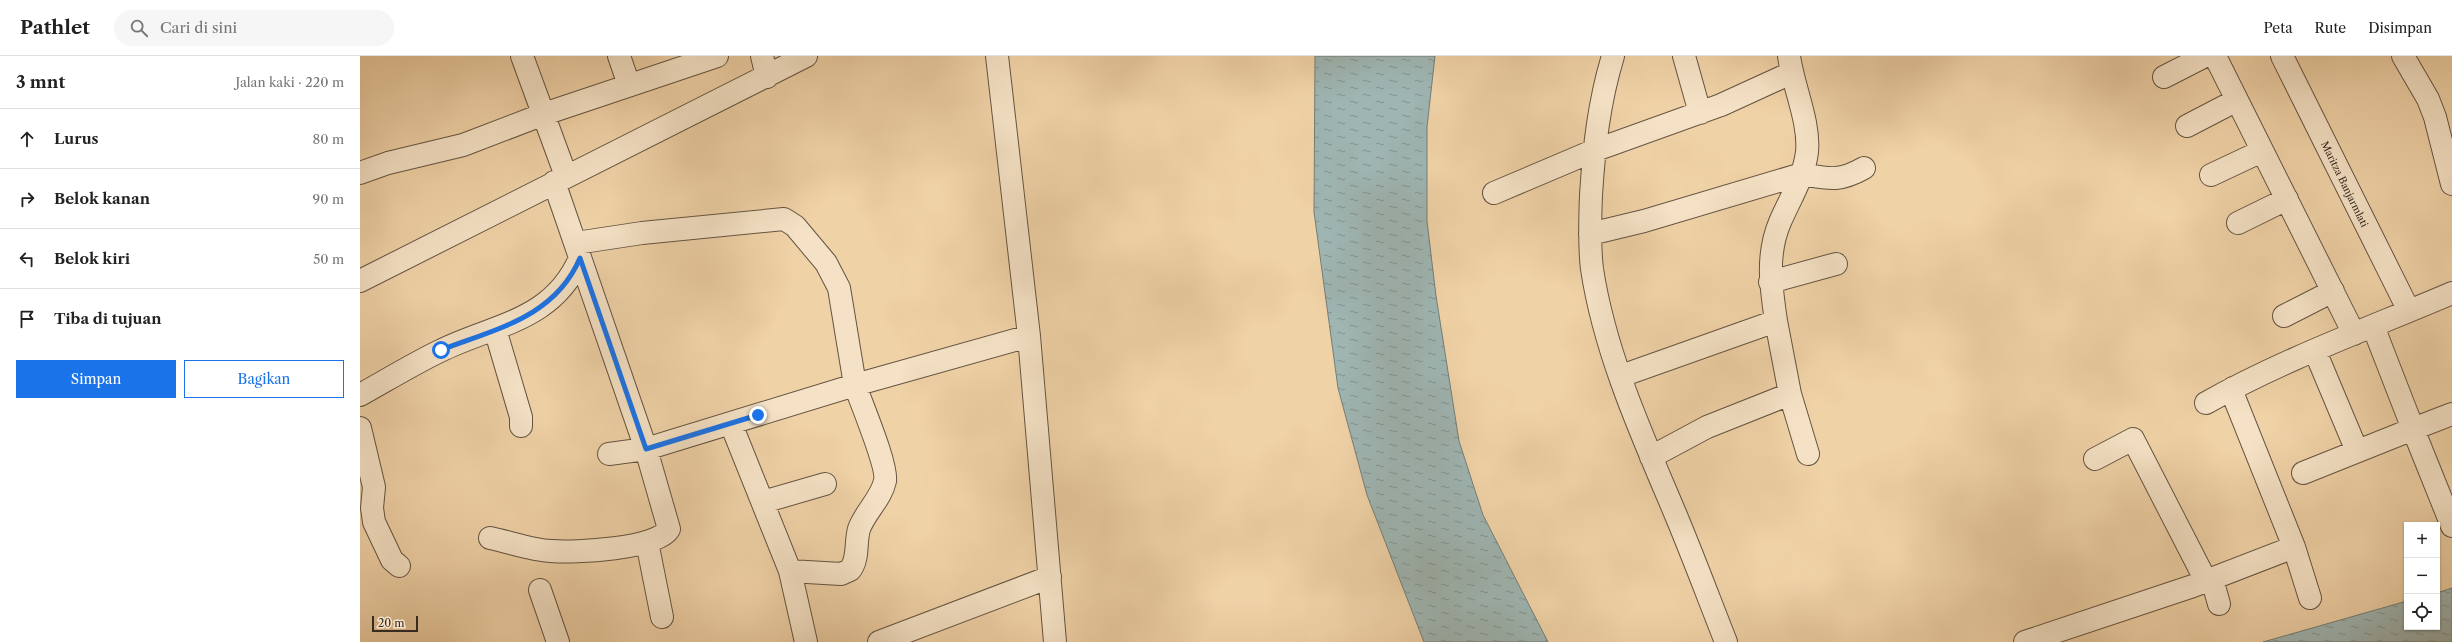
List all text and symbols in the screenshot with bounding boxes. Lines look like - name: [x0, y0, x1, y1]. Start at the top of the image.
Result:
- search box: [114, 10, 394, 46]
- text: Pathlet: [20, 16, 90, 39]
- icon: search: [128, 17, 150, 39]
- text: Cari di sini: [160, 18, 237, 37]
- text: Peta: [2263, 19, 2293, 37]
- text: Rute: [2315, 19, 2346, 37]
- text: Disimpan: [2368, 19, 2432, 37]
- text: 3 mnt: [16, 72, 65, 92]
- text: Jalan kaki · 220 m: [235, 74, 344, 90]
- icon: ahead: [16, 128, 38, 150]
- text: Lurus: [54, 129, 99, 148]
- text: 80 m: [312, 131, 344, 147]
- street label: Maritza Banjarmlati: [2318, 139, 2371, 229]
- icon: right: [16, 188, 38, 210]
- text: Belok kanan: [54, 189, 150, 208]
- text: 90 m: [313, 191, 344, 207]
- icon: left: [16, 248, 38, 270]
- text: Belok kiri: [54, 249, 130, 268]
- text: 50 m: [313, 251, 344, 267]
- icon: arrive: [16, 308, 38, 330]
- text: Tiba di tujuan: [54, 309, 162, 328]
- route start: [432, 341, 450, 359]
- button: Simpan: [16, 360, 176, 398]
- button: Bagikan: [184, 360, 344, 398]
- route end: [749, 406, 767, 424]
- map controls: [2404, 522, 2440, 630]
- button: +: [2404, 522, 2440, 558]
- button: −: [2404, 558, 2440, 594]
- button: locate: [2404, 594, 2440, 630]
- scale bar: [372, 614, 418, 633]
- text: 20 m: [378, 616, 404, 630]

